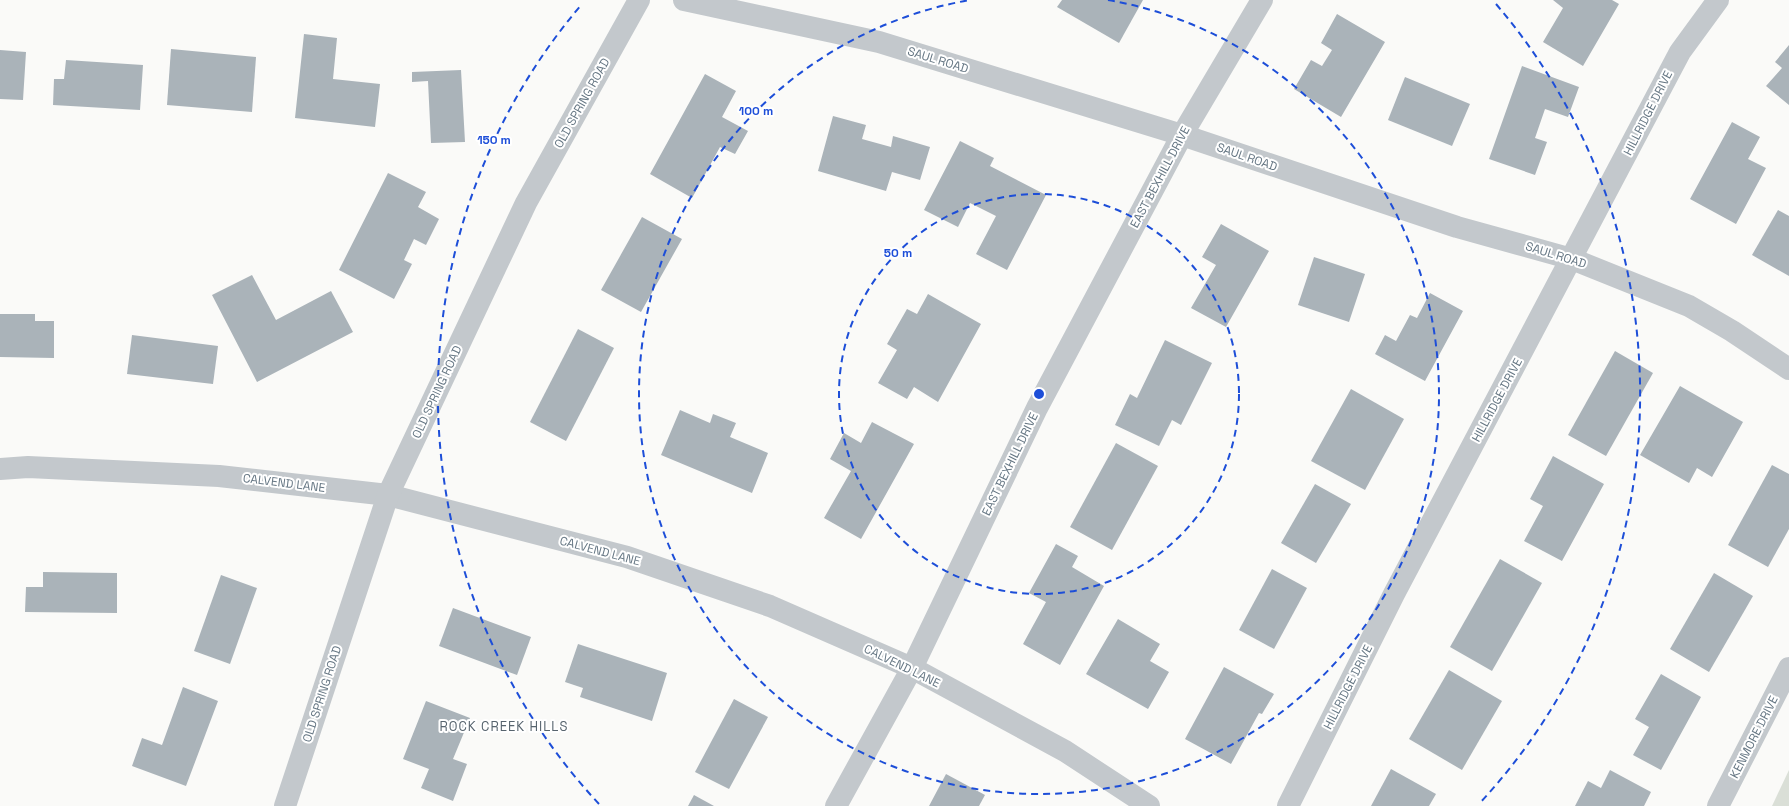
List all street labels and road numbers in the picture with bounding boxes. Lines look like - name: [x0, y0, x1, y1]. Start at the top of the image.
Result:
- street label: SAUL ROAD: [906, 43, 971, 77]
- street label: OLD SPRING ROAD: [551, 55, 613, 151]
- street label: HILLRIDGE DRIVE: [1620, 68, 1676, 158]
- street label: EAST BEXHILL DRIVE: [1126, 123, 1194, 231]
- street label: SAUL ROAD: [1215, 139, 1279, 175]
- street label: SAUL ROAD: [1524, 238, 1589, 272]
- street label: OLD SPRING ROAD: [408, 343, 466, 441]
- street label: HILLRIDGE DRIVE: [1468, 355, 1526, 445]
- street label: EAST BEXHILL DRIVE: [978, 410, 1042, 518]
- street label: CALVEND LANE: [242, 470, 326, 496]
- street label: CALVEND LANE: [558, 533, 642, 570]
- street label: CALVEND LANE: [861, 641, 943, 691]
- street label: HILLRIDGE DRIVE: [1320, 642, 1376, 732]
- street label: OLD SPRING ROAD: [299, 644, 345, 744]
- street label: KENMORE DRIVE: [1726, 693, 1782, 781]

